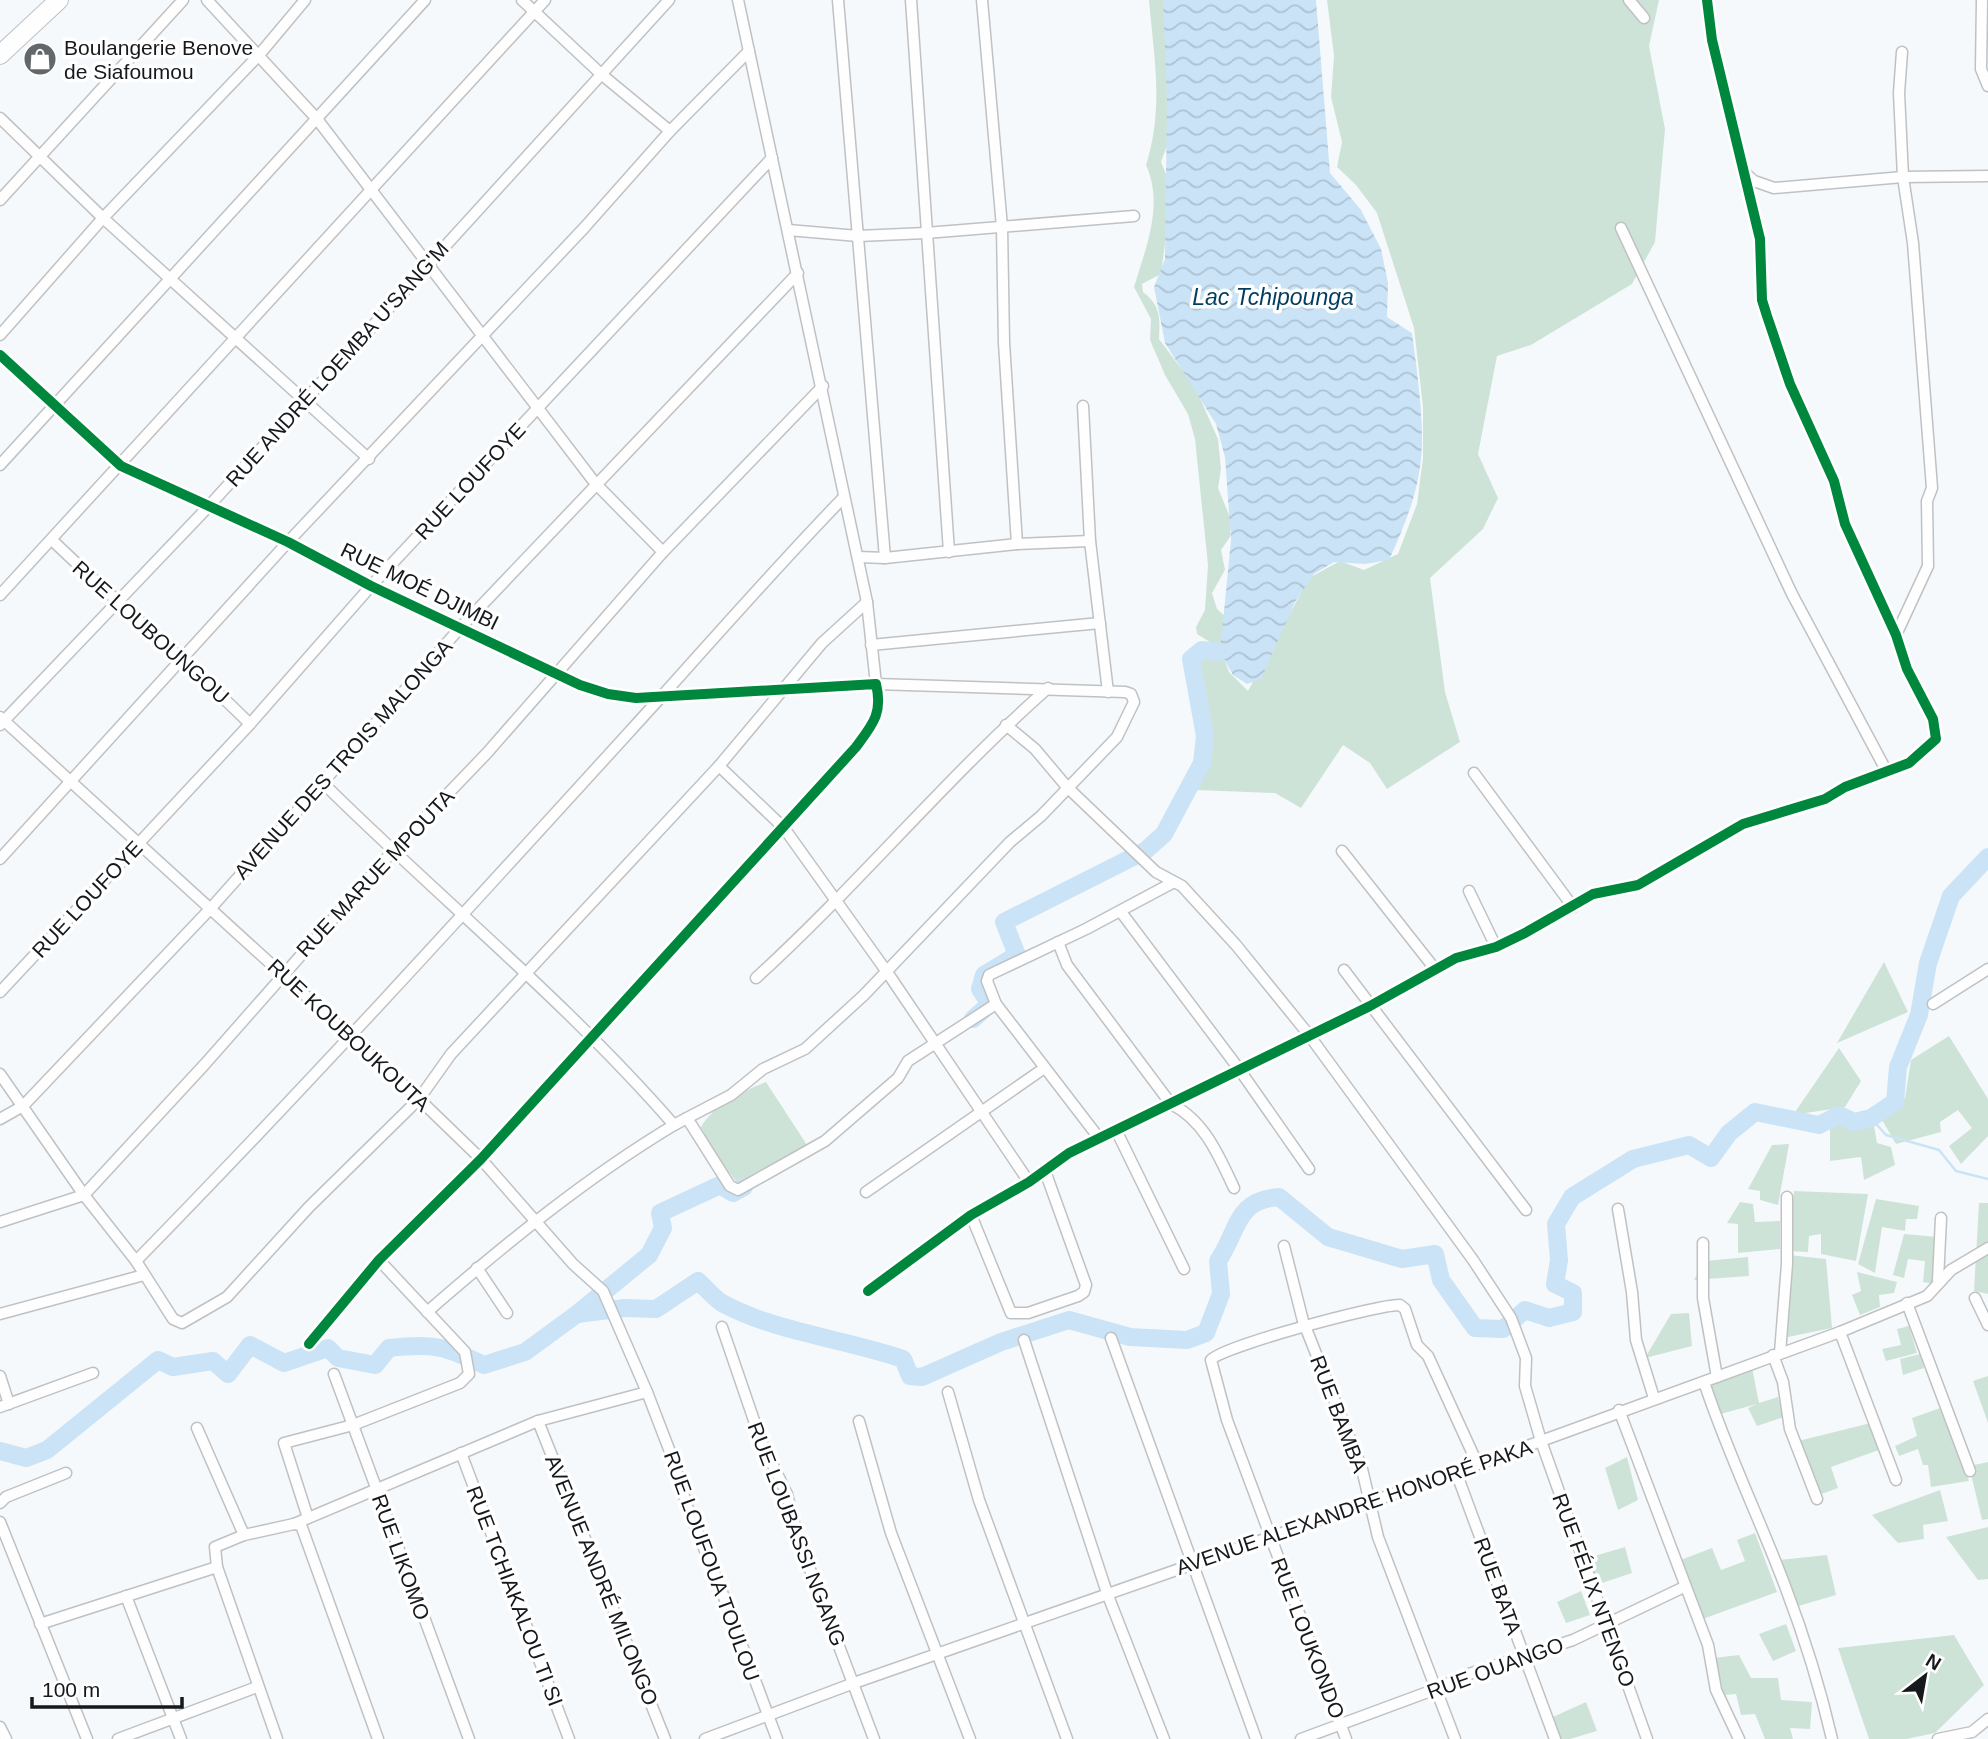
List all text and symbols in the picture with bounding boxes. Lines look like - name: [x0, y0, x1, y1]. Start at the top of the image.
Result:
- place label: Boulangerie Benove de Siafoumou: [64, 36, 253, 83]
- shop icon: Boulangerie Benove de Siafoumou: [21, 40, 59, 78]
- street label: RUE ANDRÉ LOEMBA U'SANG'M: [221, 237, 453, 491]
- water label: Lac Tchipounga: [1192, 284, 1354, 310]
- street label: RUE LOUFOYE: [410, 418, 530, 544]
- street label: RUE MOÉ DJIMBI: [337, 538, 503, 634]
- street label: RUE LOUBOUNGOU: [68, 556, 234, 708]
- street label: AVENUE DES TROIS MALONGA: [229, 635, 457, 883]
- street label: RUE MARUE MPOUTA: [292, 785, 458, 961]
- street label: RUE LOUFOYE: [27, 836, 147, 962]
- street label: RUE KOUBOUKOUTA: [264, 954, 434, 1116]
- street label: RUE BAMBA: [1306, 1352, 1372, 1476]
- street label: RUE LOUBASSI NGANG: [744, 1419, 850, 1649]
- street label: AVENUE ALEXANDRE HONORÉ PAKA: [1173, 1435, 1535, 1579]
- street label: RUE LOUFOUA TOULOU: [660, 1448, 764, 1684]
- street label: AVENUE ANDRÉ MILONGO: [541, 1451, 663, 1709]
- street label: RUE TCHIAKALOU TI SI: [462, 1483, 568, 1709]
- street label: RUE FÉLIX NTENGO: [1548, 1490, 1640, 1690]
- street label: RUE LIKOMO: [368, 1491, 434, 1623]
- street label: RUE BATA: [1470, 1534, 1526, 1638]
- street label: RUE LOUKONDO: [1267, 1554, 1349, 1722]
- street label: RUE OUANGO: [1424, 1633, 1566, 1703]
- north arrow: [1890, 1641, 1960, 1711]
- text: N: [1922, 1649, 1945, 1674]
- scale bar: [32, 1666, 182, 1710]
- text: 100 m: [42, 1678, 100, 1701]

